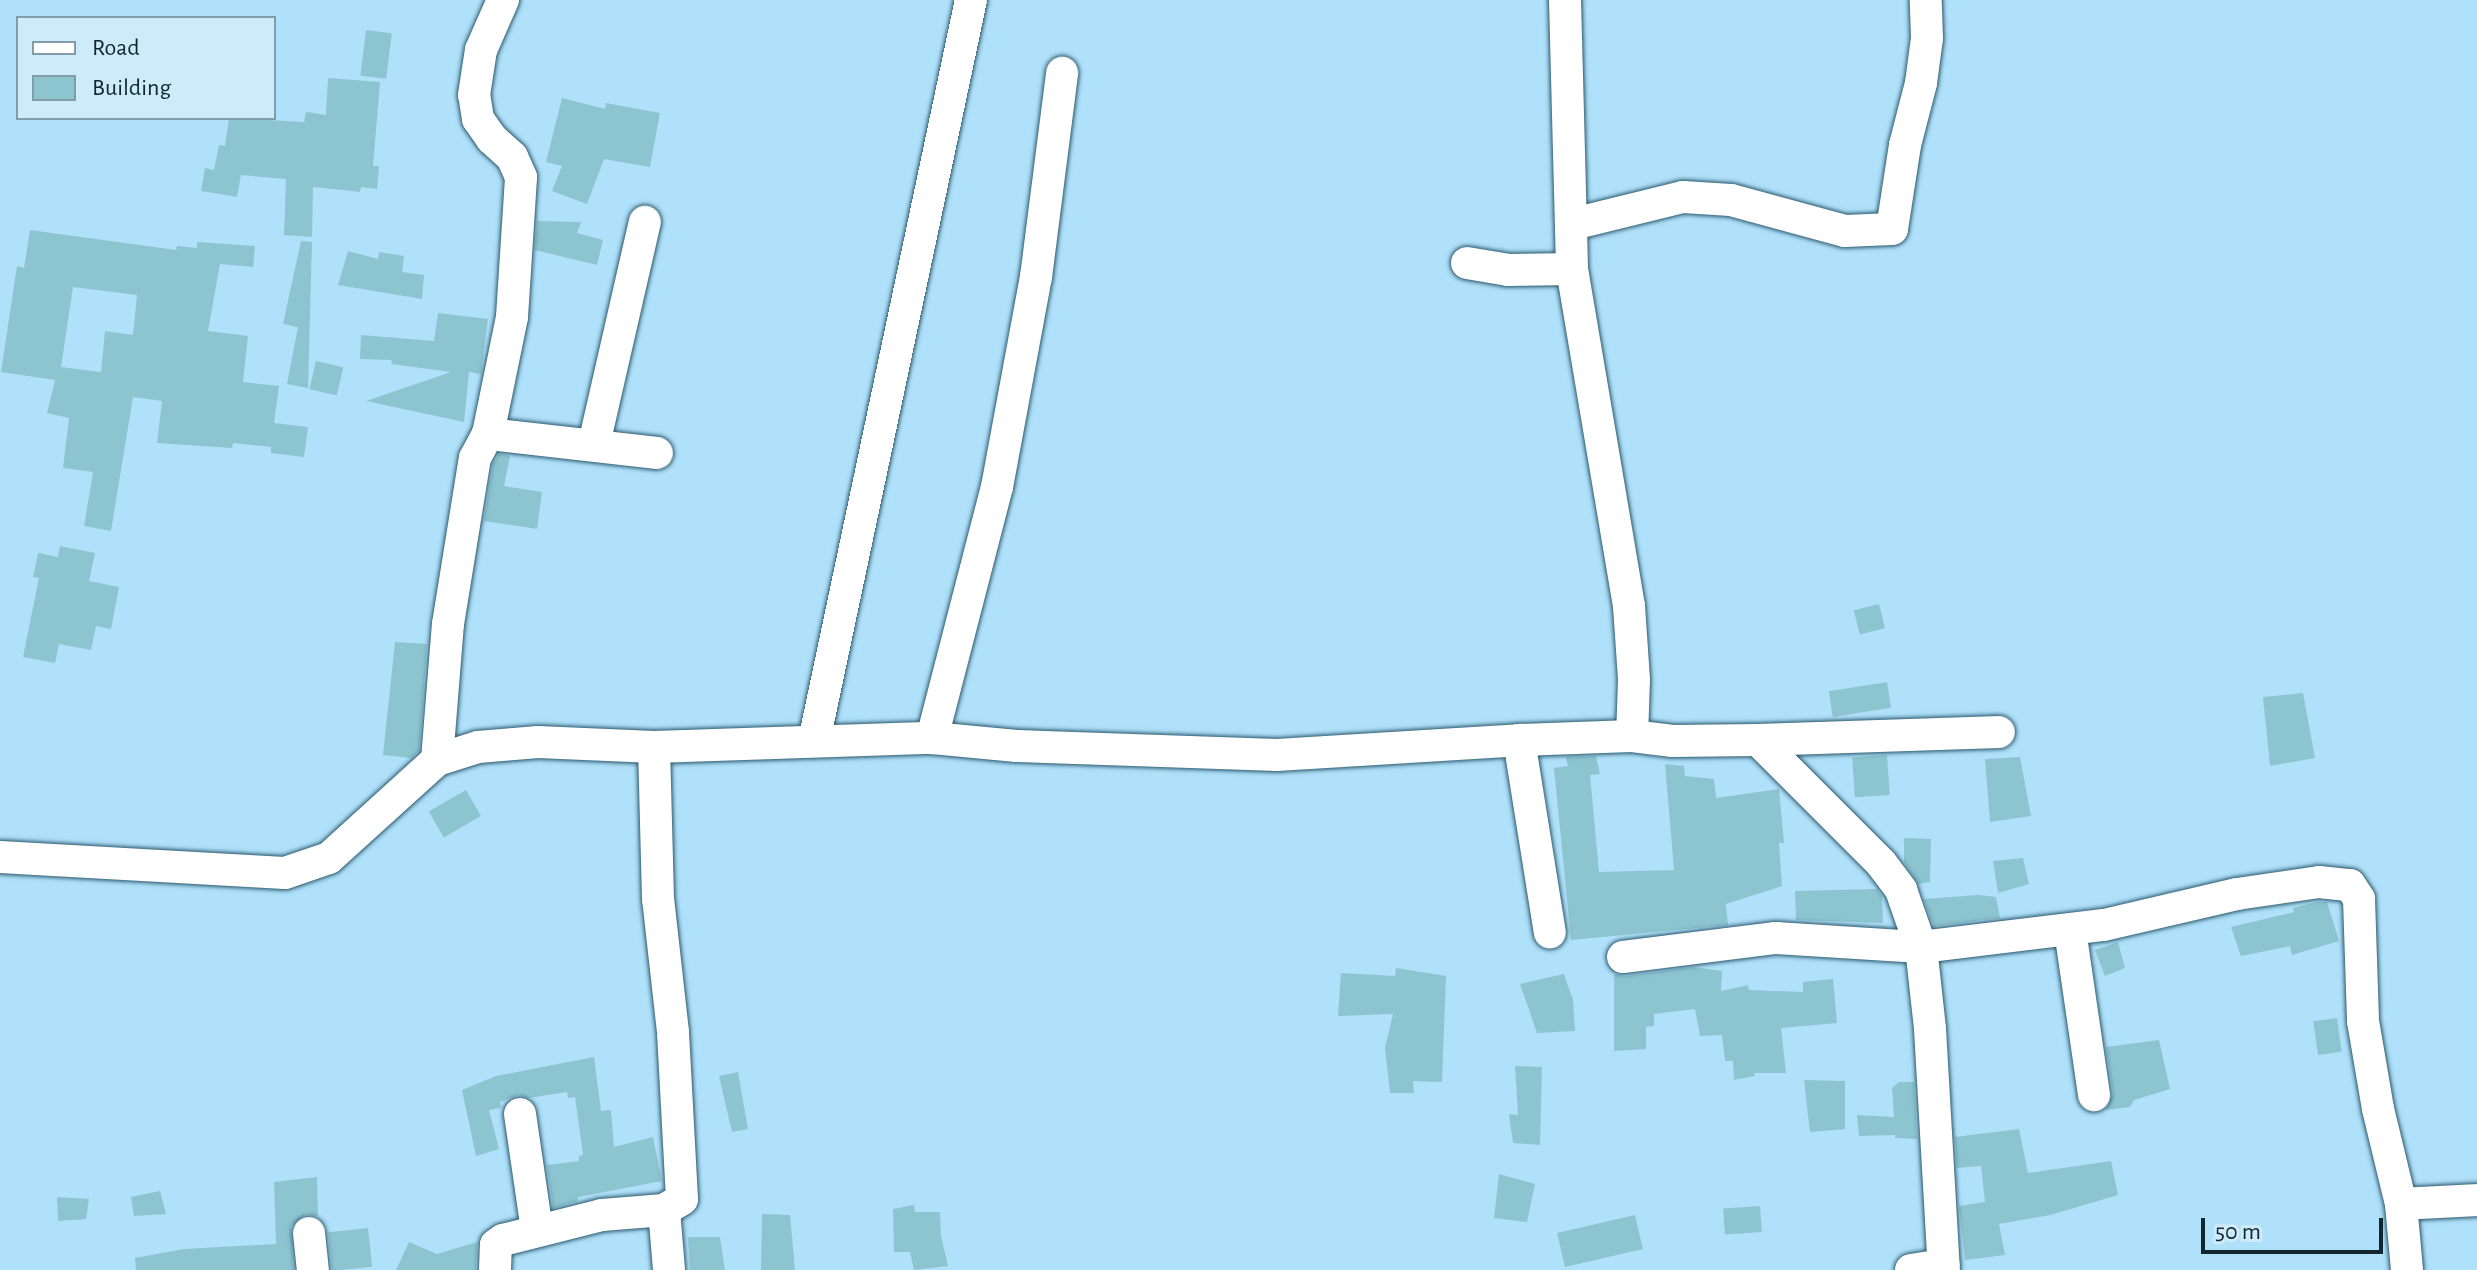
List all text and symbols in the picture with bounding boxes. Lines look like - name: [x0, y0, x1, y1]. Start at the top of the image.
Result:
- legend: [16, 16, 276, 120]
- text: Road: [92, 36, 140, 60]
- text: Building: [92, 76, 171, 100]
- scale bar: [2205, 1202, 2387, 1252]
- text: 50 m: [2215, 1220, 2261, 1244]

